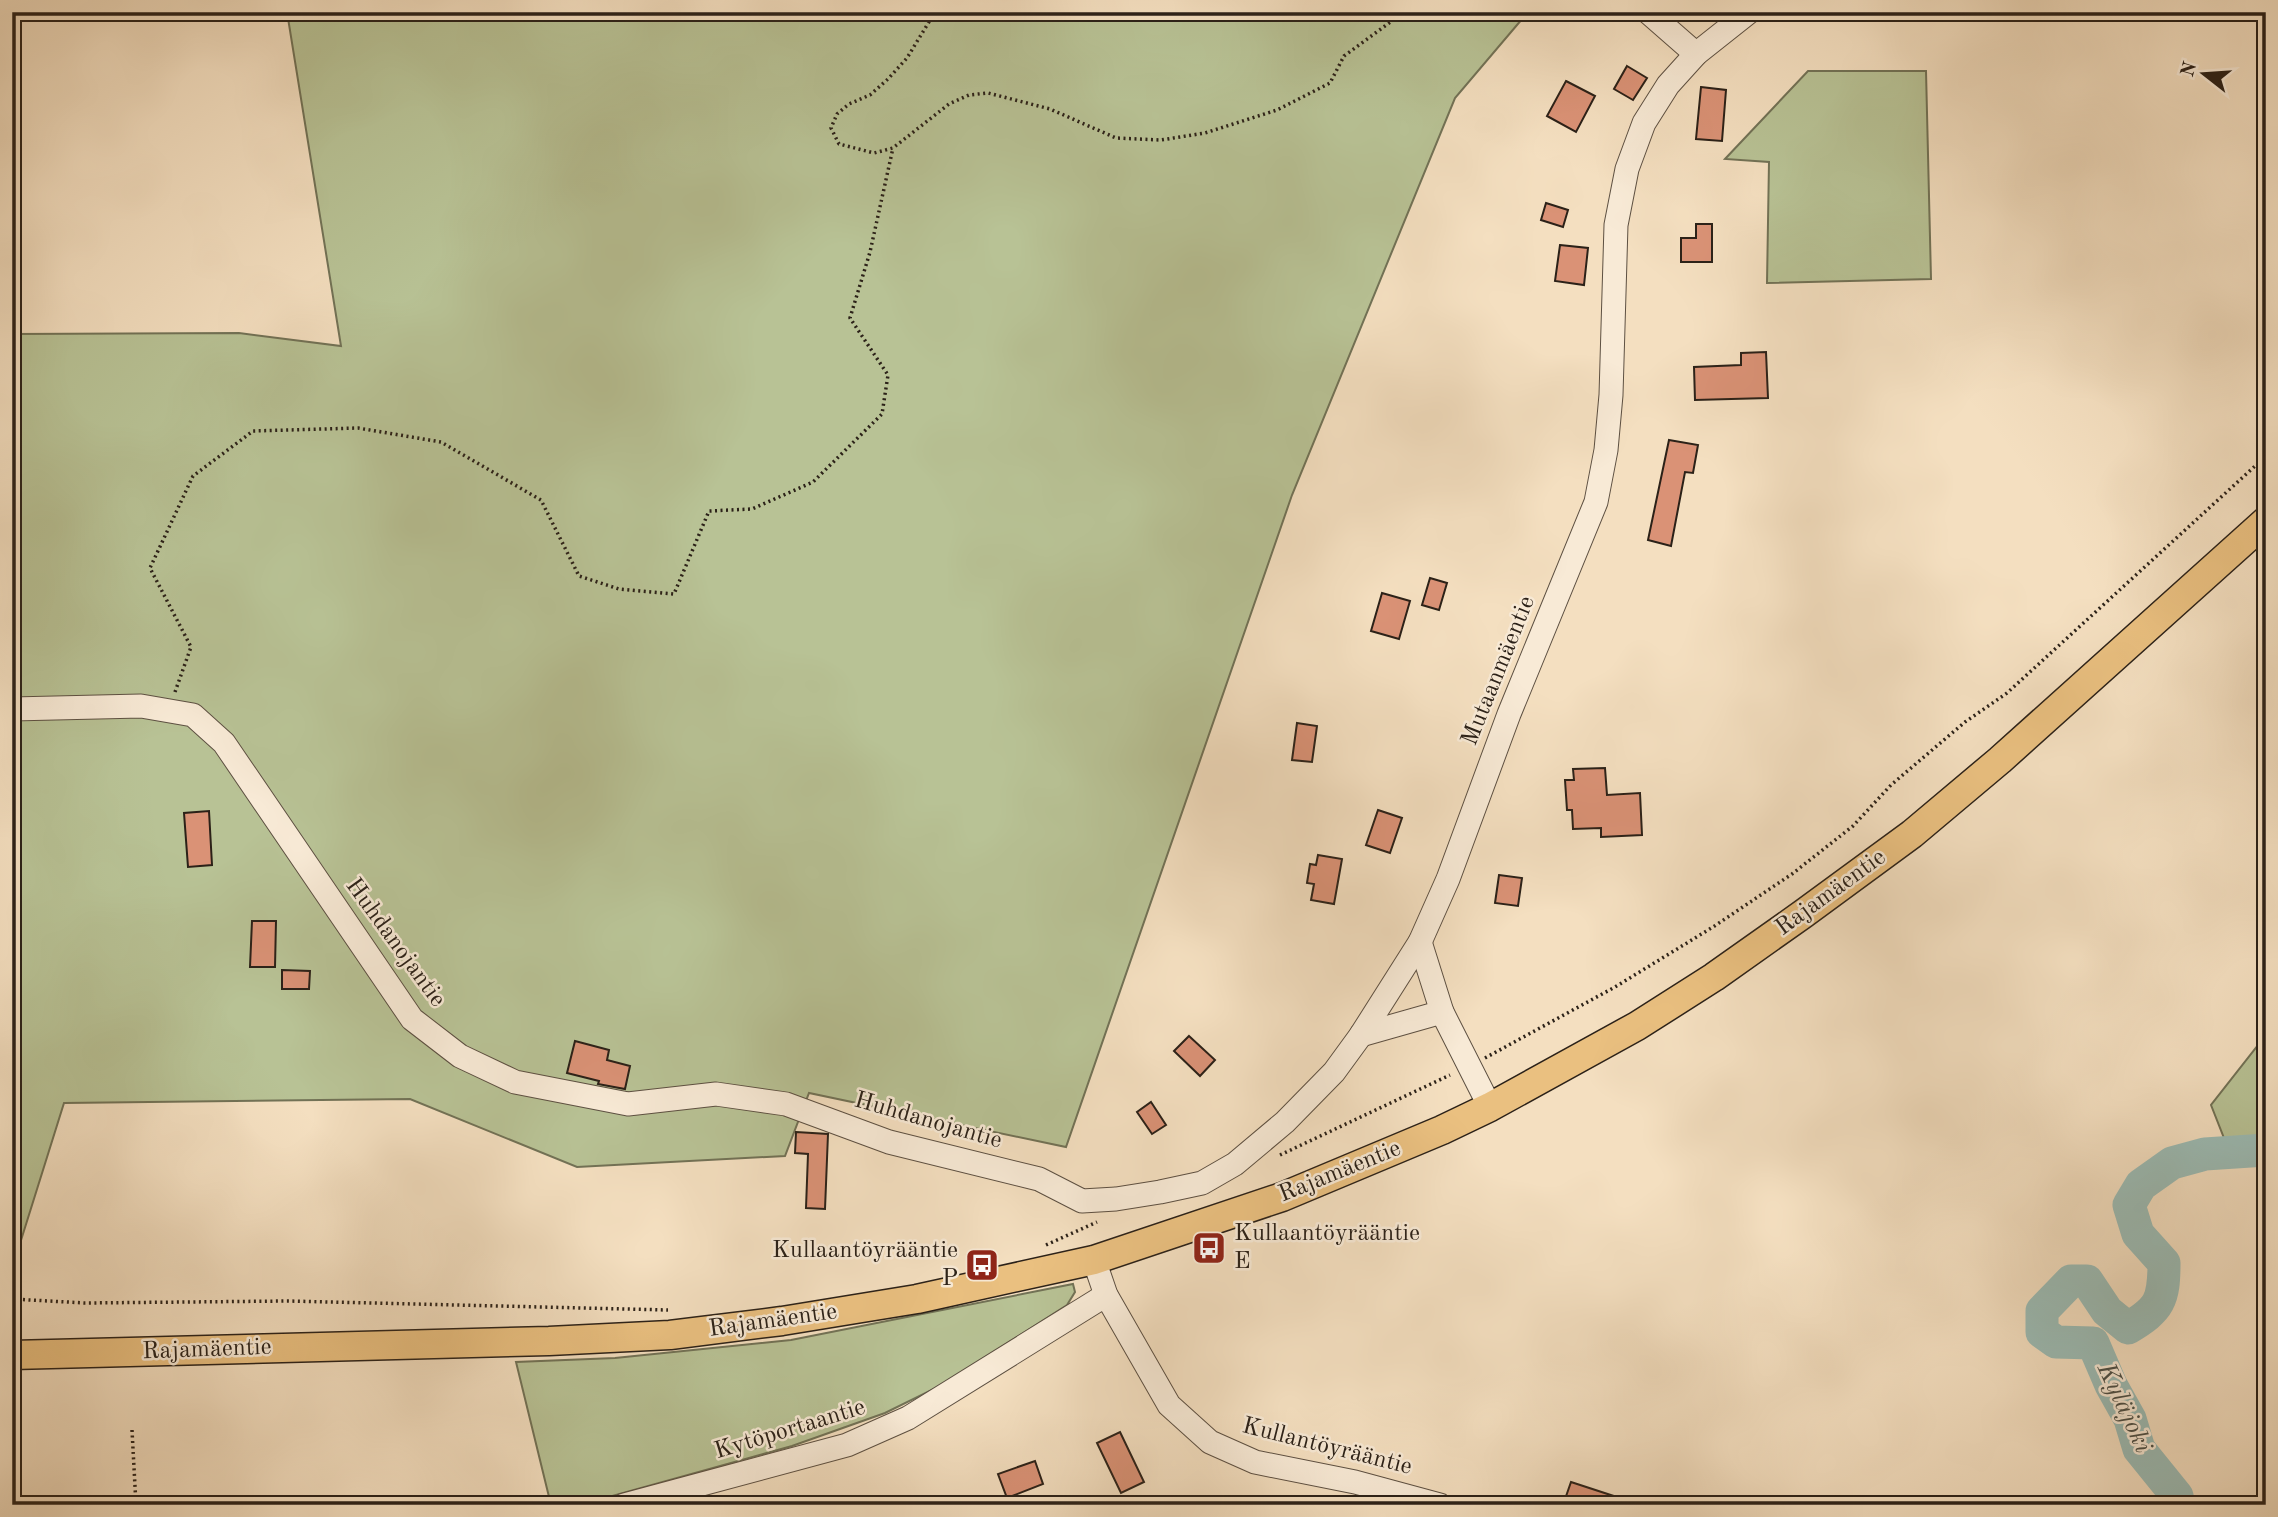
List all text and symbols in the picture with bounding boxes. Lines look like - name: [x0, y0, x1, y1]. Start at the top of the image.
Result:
- north arrow: [2170, 38, 2240, 108]
- text: N: [2179, 60, 2201, 79]
- street label: Mutaanmäentie: [1458, 593, 1540, 749]
- street label: Rajamäentie: [1772, 845, 1890, 941]
- street label: Huhdanojantie: [340, 874, 450, 1012]
- street label: Huhdanojantie: [851, 1088, 1005, 1154]
- street label: Rajamäentie: [1276, 1137, 1404, 1207]
- place label: Kullaantöyrääntie E: [1234, 1222, 1420, 1274]
- bus stop icon: Kullaantöyrääntie E: [1190, 1229, 1228, 1267]
- place label: Kullaantöyrääntie P: [772, 1239, 958, 1291]
- bus stop icon: Kullaantöyrääntie P: [963, 1246, 1001, 1284]
- street label: Rajamäentie: [707, 1300, 839, 1342]
- street label: Rajamäentie: [142, 1336, 272, 1364]
- water label: Kyläjoki: [2091, 1358, 2156, 1457]
- street label: Kytöportaantie: [712, 1396, 868, 1464]
- street label: Kullantöyrääntie: [1240, 1414, 1414, 1480]

